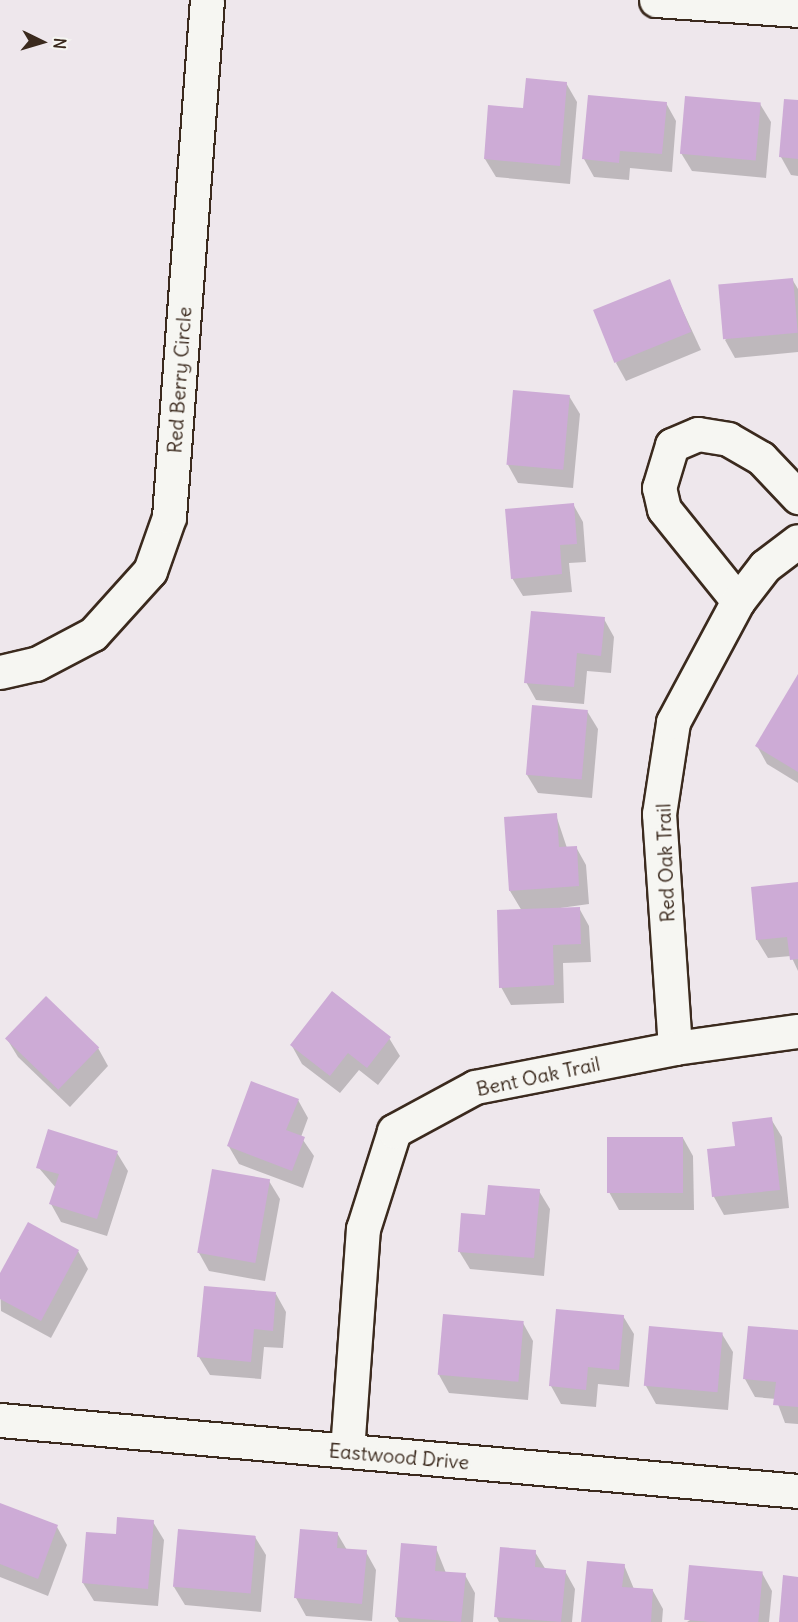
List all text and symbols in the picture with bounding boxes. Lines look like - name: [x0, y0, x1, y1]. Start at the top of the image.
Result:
- north arrow: [12, 12, 72, 72]
- text: N: [49, 37, 70, 50]
- street label: Red Berry Circle: [162, 306, 196, 454]
- street label: Red Oak Trail: [651, 803, 679, 923]
- street label: Bent Oak Trail: [474, 1051, 602, 1101]
- street label: Eastwood Drive: [328, 1438, 470, 1474]

